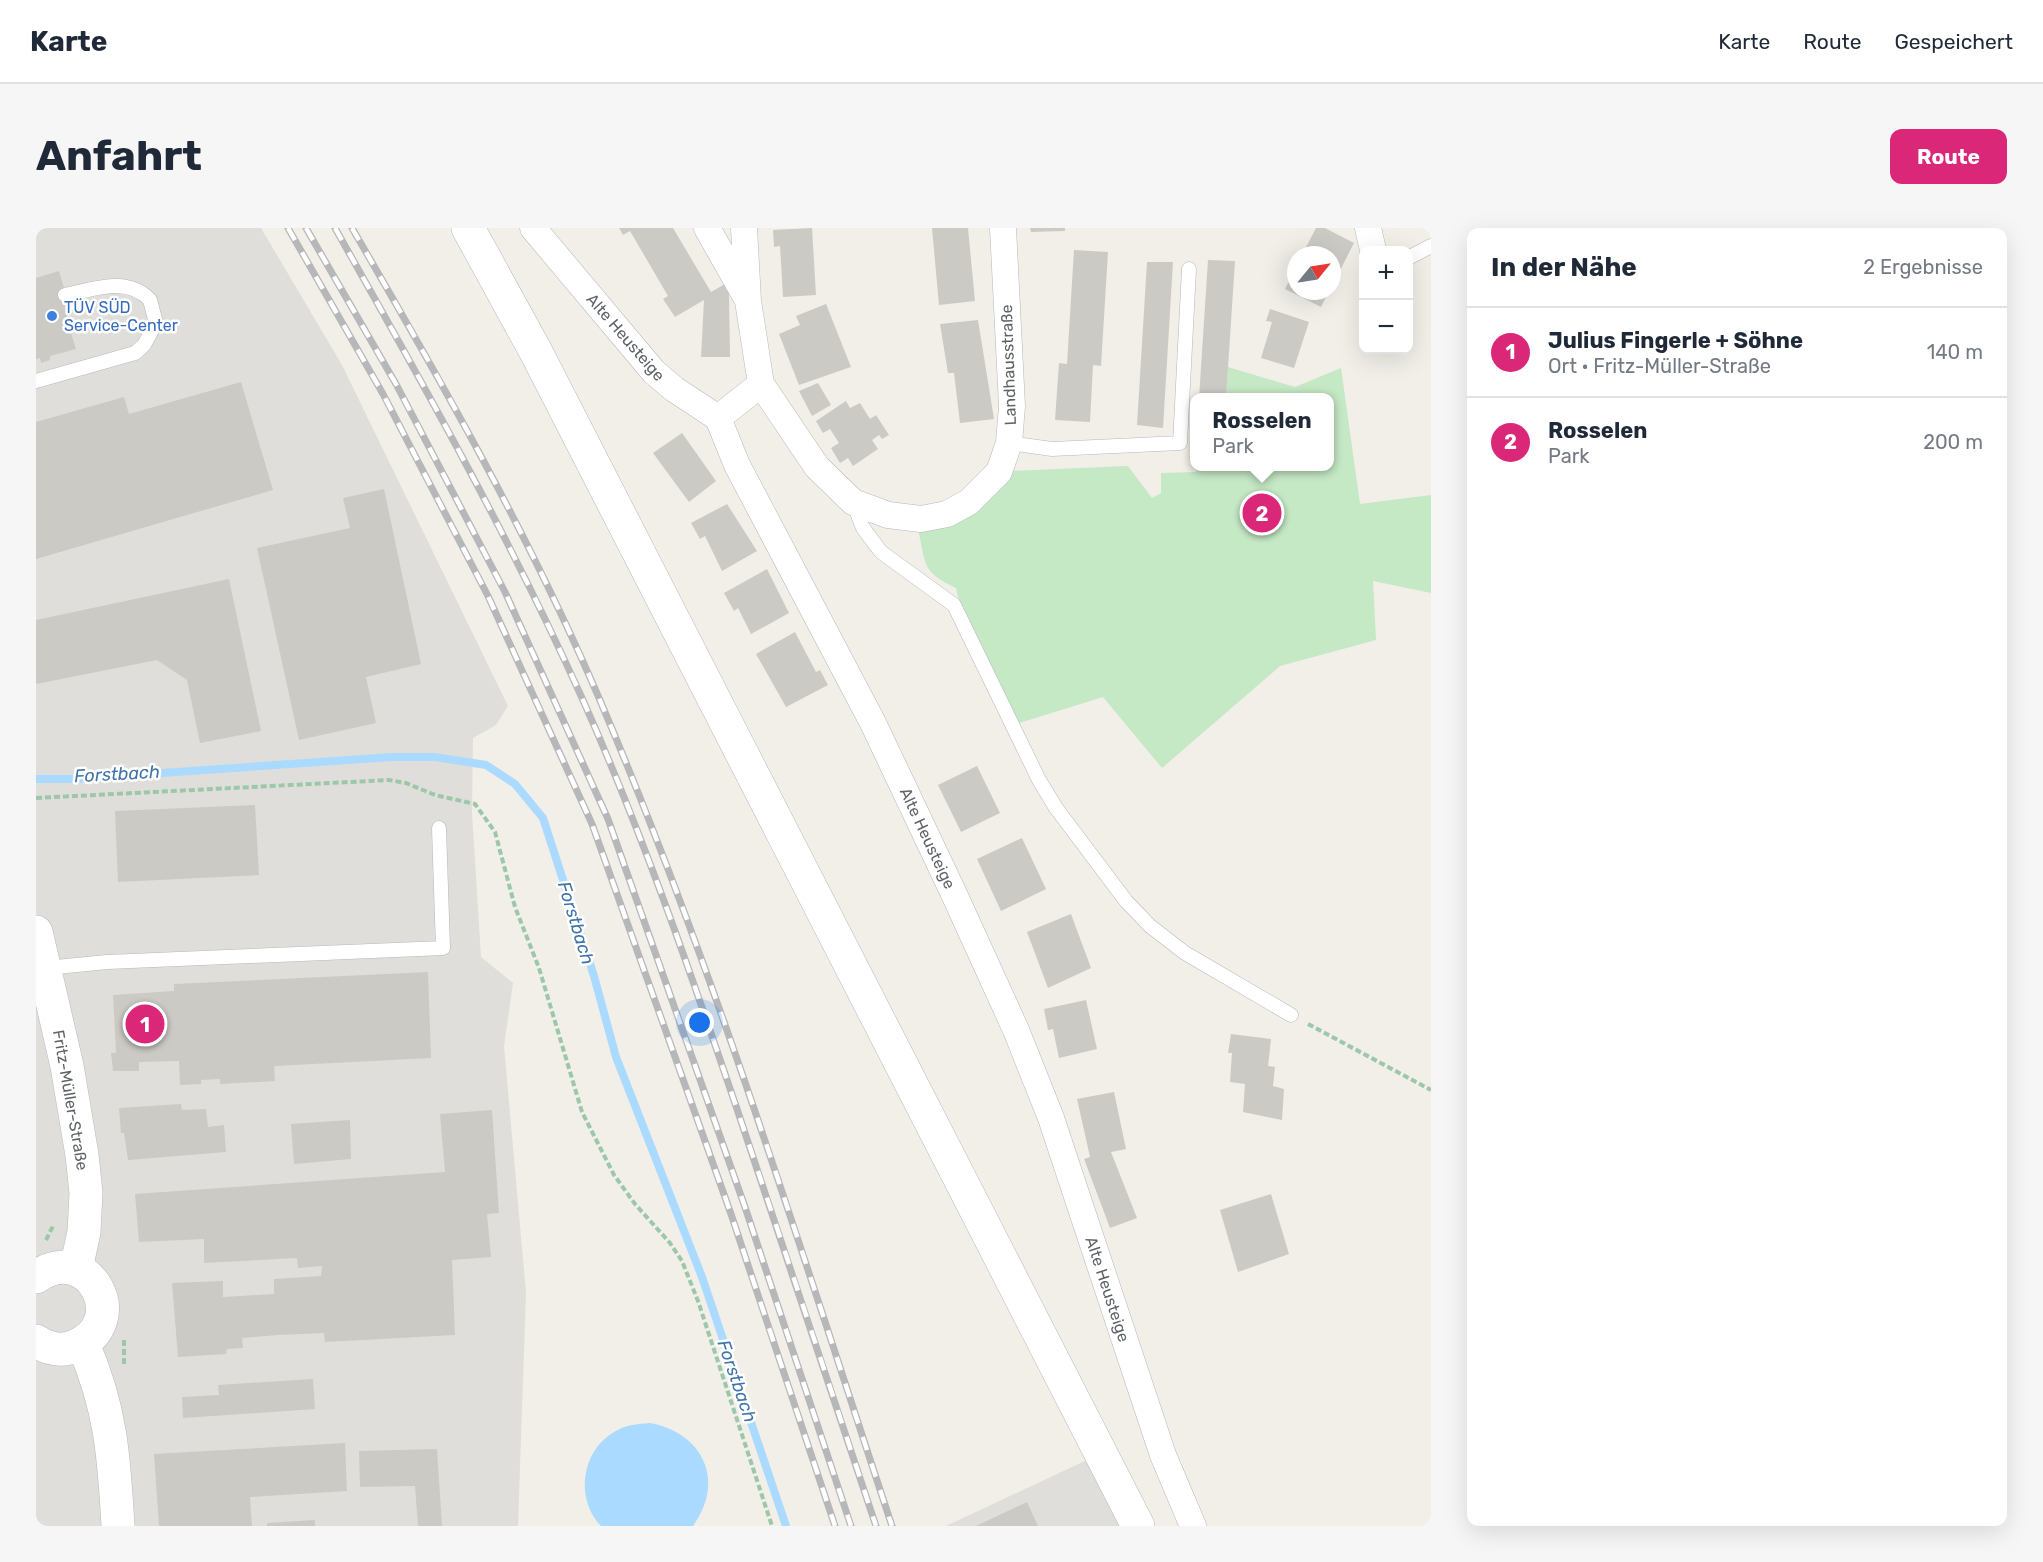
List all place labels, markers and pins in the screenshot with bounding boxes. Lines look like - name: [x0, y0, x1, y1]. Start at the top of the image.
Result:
- place label: TÜV SÜD Service-Center: [64, 298, 178, 335]
- marker: TÜV SÜD Service-Center: [45, 309, 59, 323]
- pin: 2: [1242, 490, 1282, 536]
- pin: 1: [126, 1002, 164, 1046]

